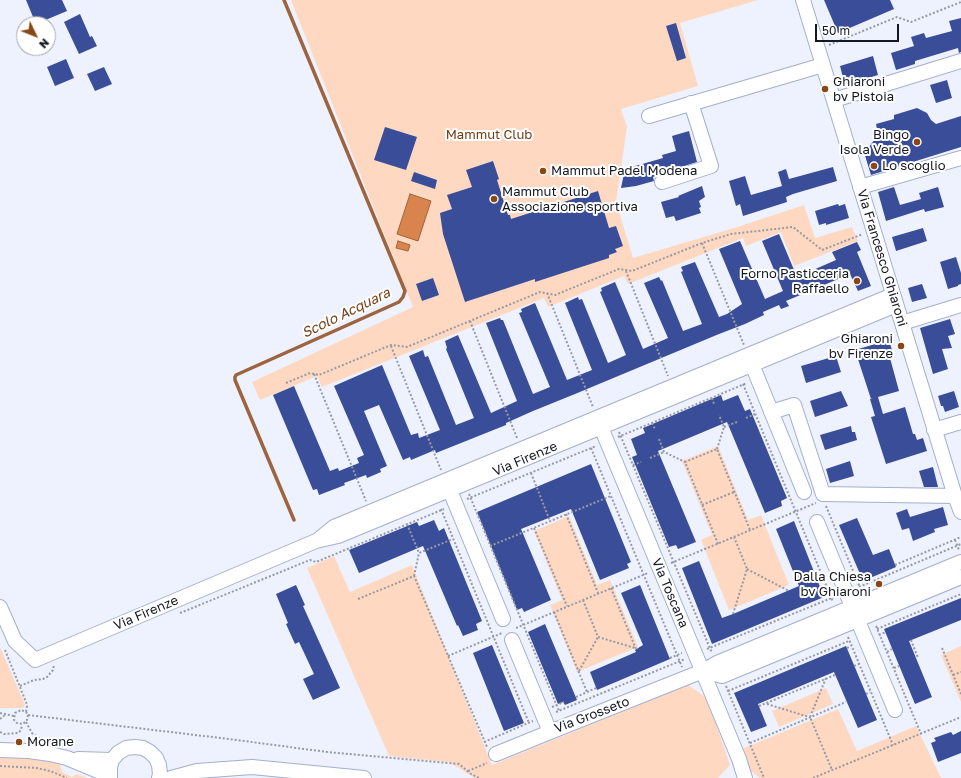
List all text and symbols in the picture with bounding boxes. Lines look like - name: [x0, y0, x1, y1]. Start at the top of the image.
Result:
- north arrow: [16, 16, 56, 56]
- scale bar: [817, 16, 901, 42]
- text: 50 m: [822, 23, 850, 38]
- text: N: [37, 36, 52, 51]
- place label: Ghiaroni bv Pistoia: [833, 74, 894, 105]
- marker: Ghiaroni bv Pistoia: [820, 84, 830, 94]
- park label: Mammut Club: [446, 127, 532, 143]
- place label: Bingo Isola Verde: [840, 127, 909, 158]
- marker: Bingo Isola Verde: [912, 137, 922, 147]
- place label: Lo scoglio: [882, 158, 946, 174]
- marker: Lo scoglio: [869, 161, 879, 171]
- place label: Mammut Padel Modena: [551, 163, 697, 179]
- marker: Mammut Padel Modena: [538, 166, 548, 176]
- place label: Mammut Club Associazione sportiva: [502, 184, 638, 215]
- street label: Via Francesco Ghiaroni: [854, 188, 910, 328]
- marker: Mammut Club Associazione sportiva: [489, 194, 499, 204]
- place label: Forno Pasticceria Raffaello: [741, 266, 849, 297]
- marker: Forno Pasticceria Raffaello: [852, 276, 862, 286]
- water label: Scolo Acquara: [299, 284, 393, 342]
- place label: Ghiaroni bv Firenze: [829, 331, 893, 362]
- marker: Ghiaroni bv Firenze: [896, 341, 906, 351]
- street label: Via Firenze: [490, 438, 560, 480]
- street label: Via Toscana: [648, 556, 692, 630]
- place label: Dalla Chiesa bv Ghiaroni: [794, 569, 871, 600]
- marker: Dalla Chiesa bv Ghiaroni: [874, 579, 884, 589]
- street label: Via Firenze: [111, 592, 181, 634]
- street label: Via Grosseto: [552, 694, 632, 736]
- place label: Morane: [27, 734, 74, 750]
- marker: Morane: [14, 737, 24, 747]

